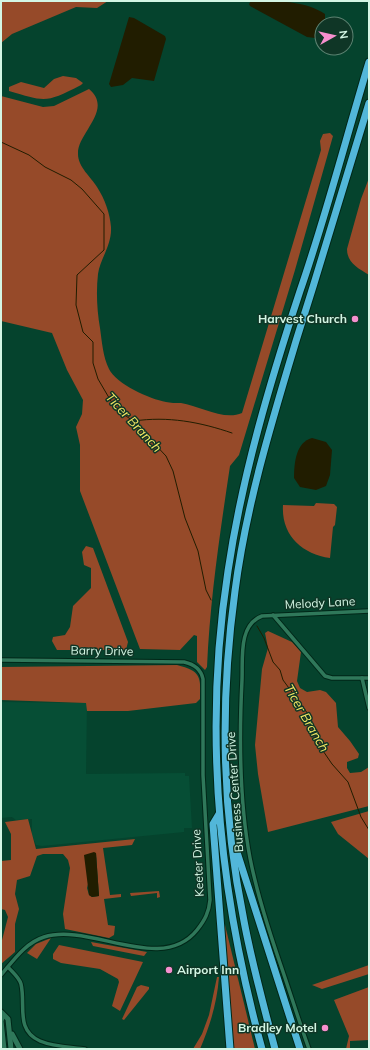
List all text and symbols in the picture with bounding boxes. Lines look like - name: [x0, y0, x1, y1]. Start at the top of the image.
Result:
- north arrow: [314, 16, 354, 56]
- text: N: [336, 30, 351, 40]
- place label: Harvest Church: [258, 311, 347, 326]
- marker: Harvest Church: [350, 314, 360, 324]
- water label: Ticer Branch: [102, 389, 166, 455]
- street label: Melody Lane: [284, 593, 356, 612]
- street label: Barry Drive: [70, 642, 134, 659]
- water label: Ticer Branch: [281, 681, 333, 755]
- street label: Business Center Drive: [223, 731, 246, 853]
- street label: Keeter Drive: [188, 829, 207, 897]
- place label: Airport Inn: [177, 962, 239, 977]
- marker: Airport Inn: [164, 965, 174, 975]
- place label: Bradley Motel: [238, 1020, 317, 1035]
- marker: Bradley Motel: [320, 1023, 330, 1033]

